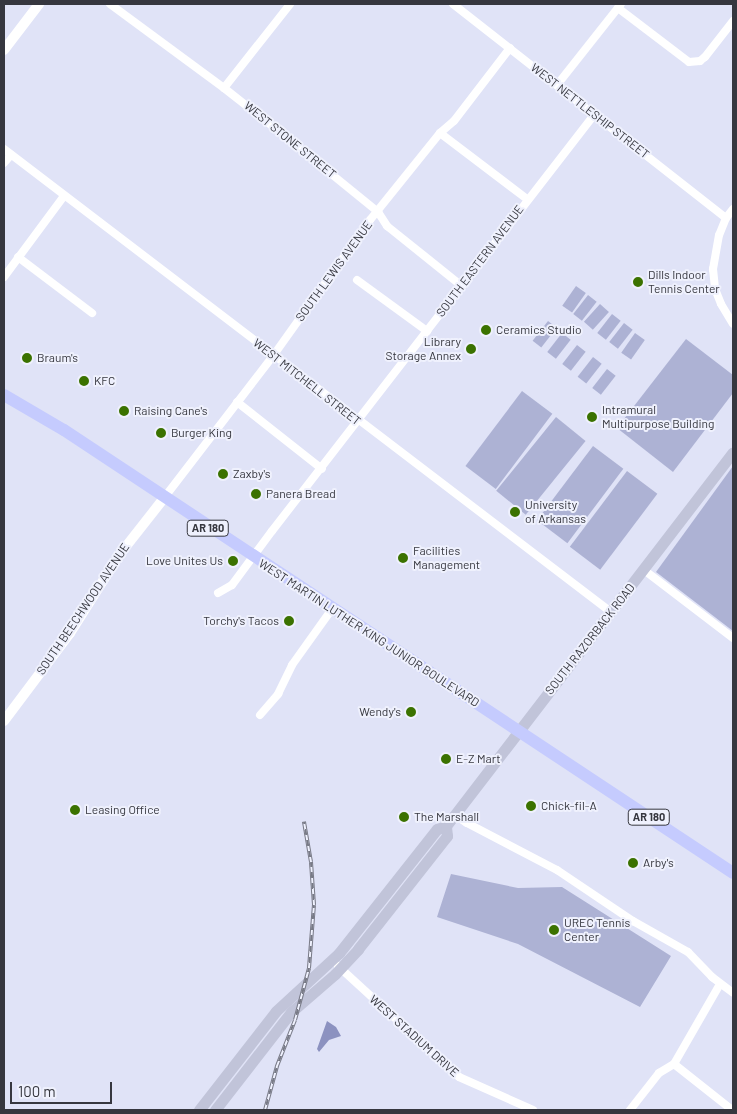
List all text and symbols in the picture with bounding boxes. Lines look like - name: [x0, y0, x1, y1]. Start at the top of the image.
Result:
- street label: WEST NETTLESHIP STREET: [528, 60, 652, 162]
- street label: WEST STONE STREET: [241, 99, 339, 181]
- street label: SOUTH EASTERN AVENUE: [433, 202, 527, 320]
- street label: SOUTH LEWIS AVENUE: [293, 218, 375, 324]
- place label: Dills Indoor Tennis Center: [648, 268, 720, 296]
- marker: Dills Indoor Tennis Center: [632, 276, 644, 288]
- place label: Ceramics Studio: [496, 323, 581, 337]
- marker: Ceramics Studio: [480, 324, 492, 336]
- place label: Library Storage Annex: [385, 335, 461, 363]
- street label: WEST MITCHELL STREET: [250, 336, 364, 428]
- marker: Library Storage Annex: [465, 343, 477, 355]
- place label: Braum's: [37, 351, 78, 365]
- marker: Braum's: [21, 352, 33, 364]
- place label: KFC: [94, 374, 115, 388]
- marker: KFC: [78, 375, 90, 387]
- place label: Intramural Multipurpose Building: [602, 403, 714, 431]
- place label: Raising Cane's: [134, 404, 208, 418]
- marker: Raising Cane's: [118, 405, 130, 417]
- marker: Intramural Multipurpose Building: [586, 411, 598, 423]
- place label: Burger King: [171, 426, 232, 440]
- marker: Burger King: [155, 427, 167, 439]
- place label: Zaxby's: [233, 467, 270, 481]
- marker: Zaxby's: [217, 468, 229, 480]
- place label: Panera Bread: [266, 487, 336, 501]
- marker: Panera Bread: [250, 488, 262, 500]
- place label: University of Arkansas: [525, 498, 586, 526]
- marker: University of Arkansas: [509, 506, 521, 518]
- road number: AR 180: [187, 520, 229, 536]
- street label: SOUTH BEECHWOOD AVENUE: [34, 541, 132, 677]
- place label: Facilities Management: [413, 544, 480, 572]
- marker: Facilities Management: [397, 552, 409, 564]
- place label: Love Unites Us: [146, 554, 223, 568]
- marker: Love Unites Us: [227, 555, 239, 567]
- street label: WEST MARTIN LUTHER KING JUNIOR BOULEVARD: [256, 556, 482, 710]
- street label: SOUTH RAZORBACK ROAD: [542, 581, 638, 697]
- place label: Torchy's Tacos: [203, 614, 279, 628]
- marker: Torchy's Tacos: [283, 615, 295, 627]
- place label: Wendy's: [359, 705, 401, 719]
- marker: Wendy's: [405, 706, 417, 718]
- place label: E-Z Mart: [456, 752, 501, 766]
- marker: E-Z Mart: [440, 753, 452, 765]
- place label: Chick-fil-A: [541, 799, 597, 813]
- marker: Chick-fil-A: [525, 800, 537, 812]
- place label: Leasing Office: [85, 803, 160, 817]
- marker: Leasing Office: [69, 804, 81, 816]
- road number: AR 180: [628, 809, 670, 826]
- place label: The Marshall: [414, 810, 479, 824]
- marker: The Marshall: [398, 811, 410, 823]
- place label: Arby's: [643, 856, 674, 870]
- marker: Arby's: [627, 857, 639, 869]
- place label: UREC Tennis Center: [564, 916, 630, 944]
- marker: UREC Tennis Center: [548, 924, 560, 936]
- street label: WEST STADIUM DRIVE: [366, 992, 462, 1080]
- scale bar: [12, 1072, 115, 1104]
- text: 100 m: [18, 1082, 56, 1100]

